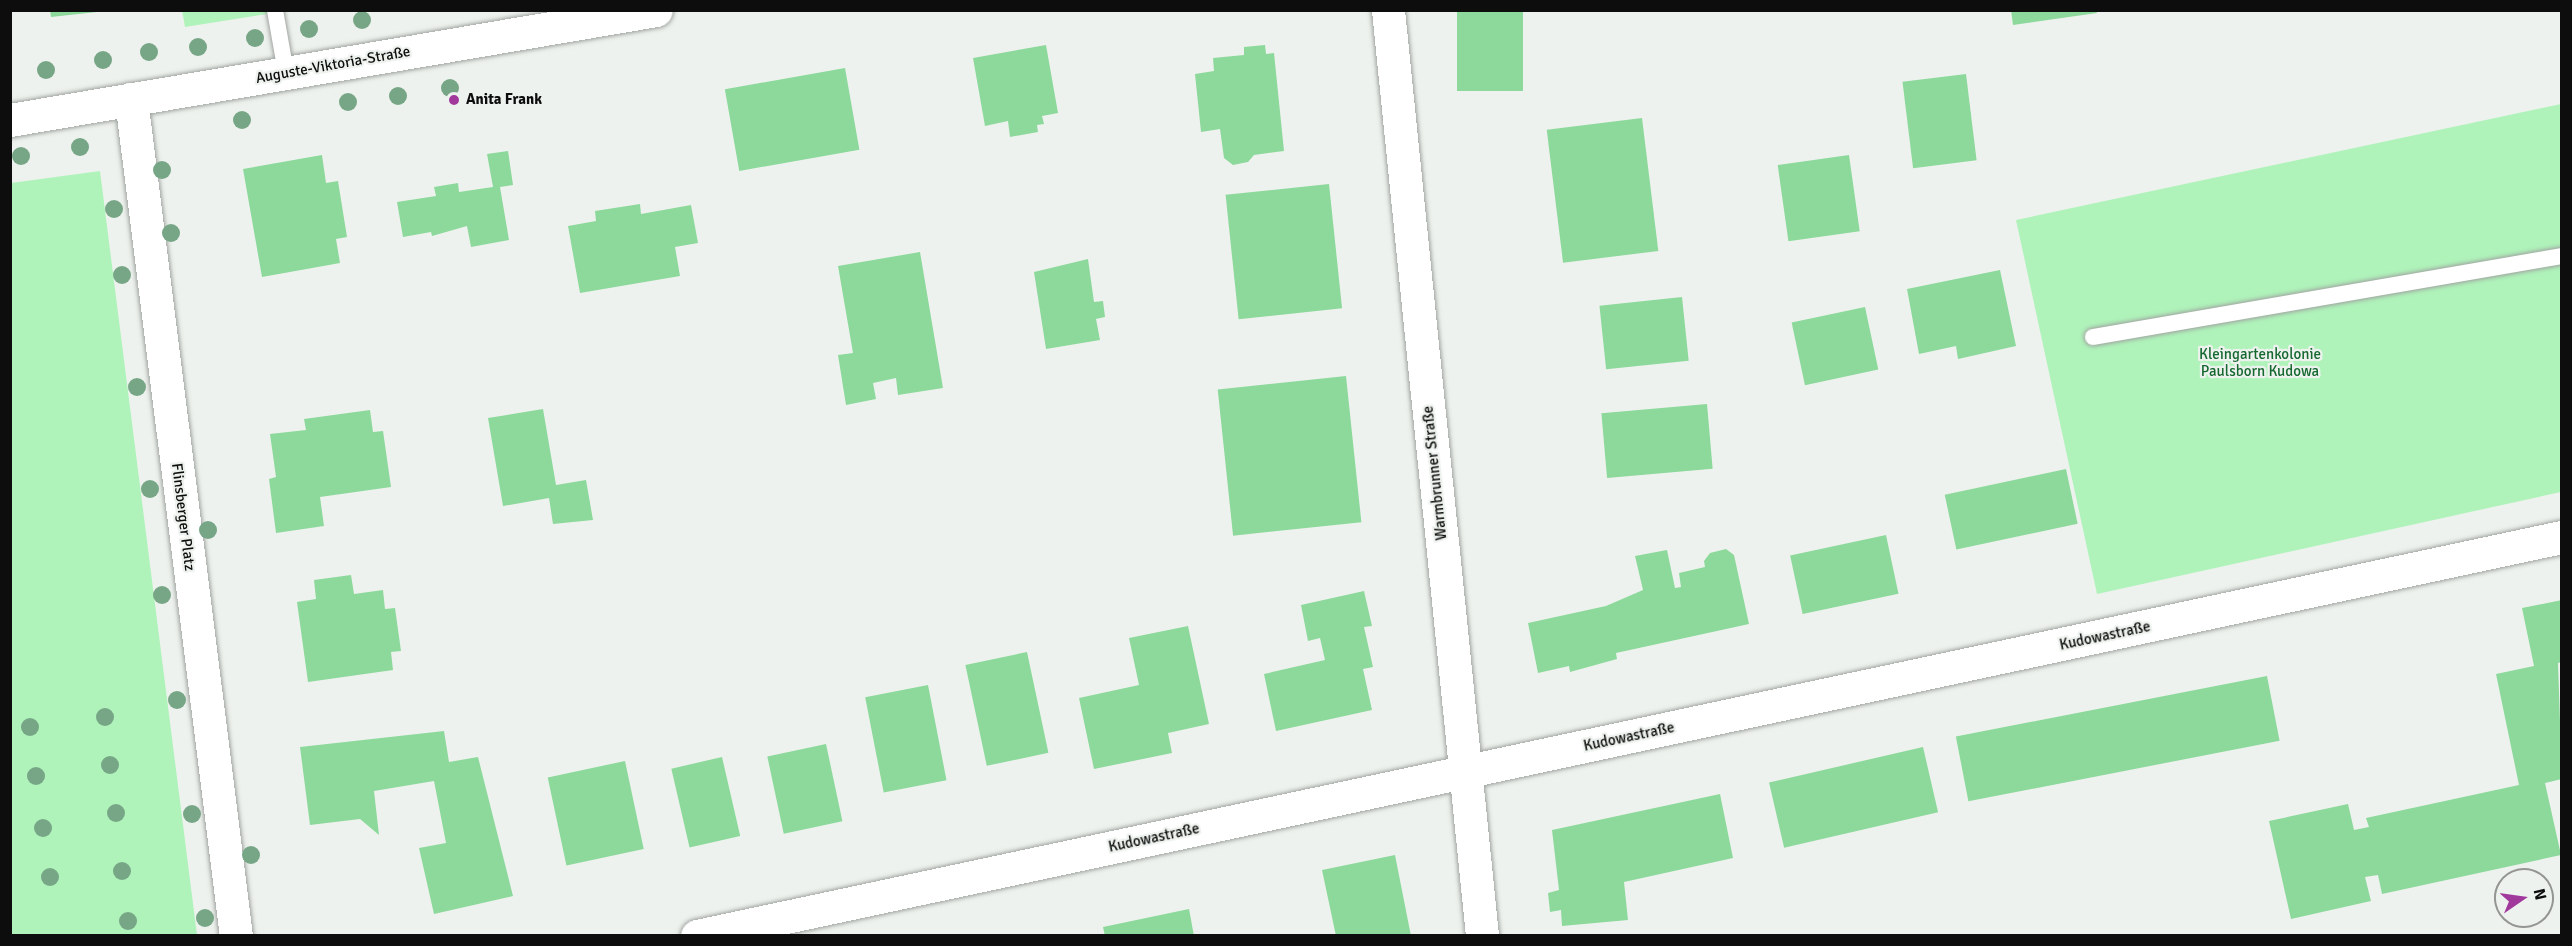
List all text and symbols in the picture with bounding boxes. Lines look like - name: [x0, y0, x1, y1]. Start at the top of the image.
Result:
- street label: Auguste-Viktoria-Straße: [254, 43, 412, 87]
- place label: Anita Frank: [466, 91, 542, 109]
- marker: Anita Frank: [447, 93, 461, 107]
- park label: Kleingartenkolonie Paulsborn Kudowa: [2199, 345, 2321, 380]
- street label: Warmbrunner Straße: [1419, 405, 1451, 541]
- street label: Flinsberger Platz: [167, 462, 199, 572]
- street label: Kudowastraße: [2058, 618, 2152, 654]
- street label: Kudowastraße: [1582, 719, 1676, 755]
- street label: Kudowastraße: [1107, 820, 1201, 856]
- north arrow: [2494, 868, 2554, 928]
- text: N: [2529, 887, 2551, 902]

